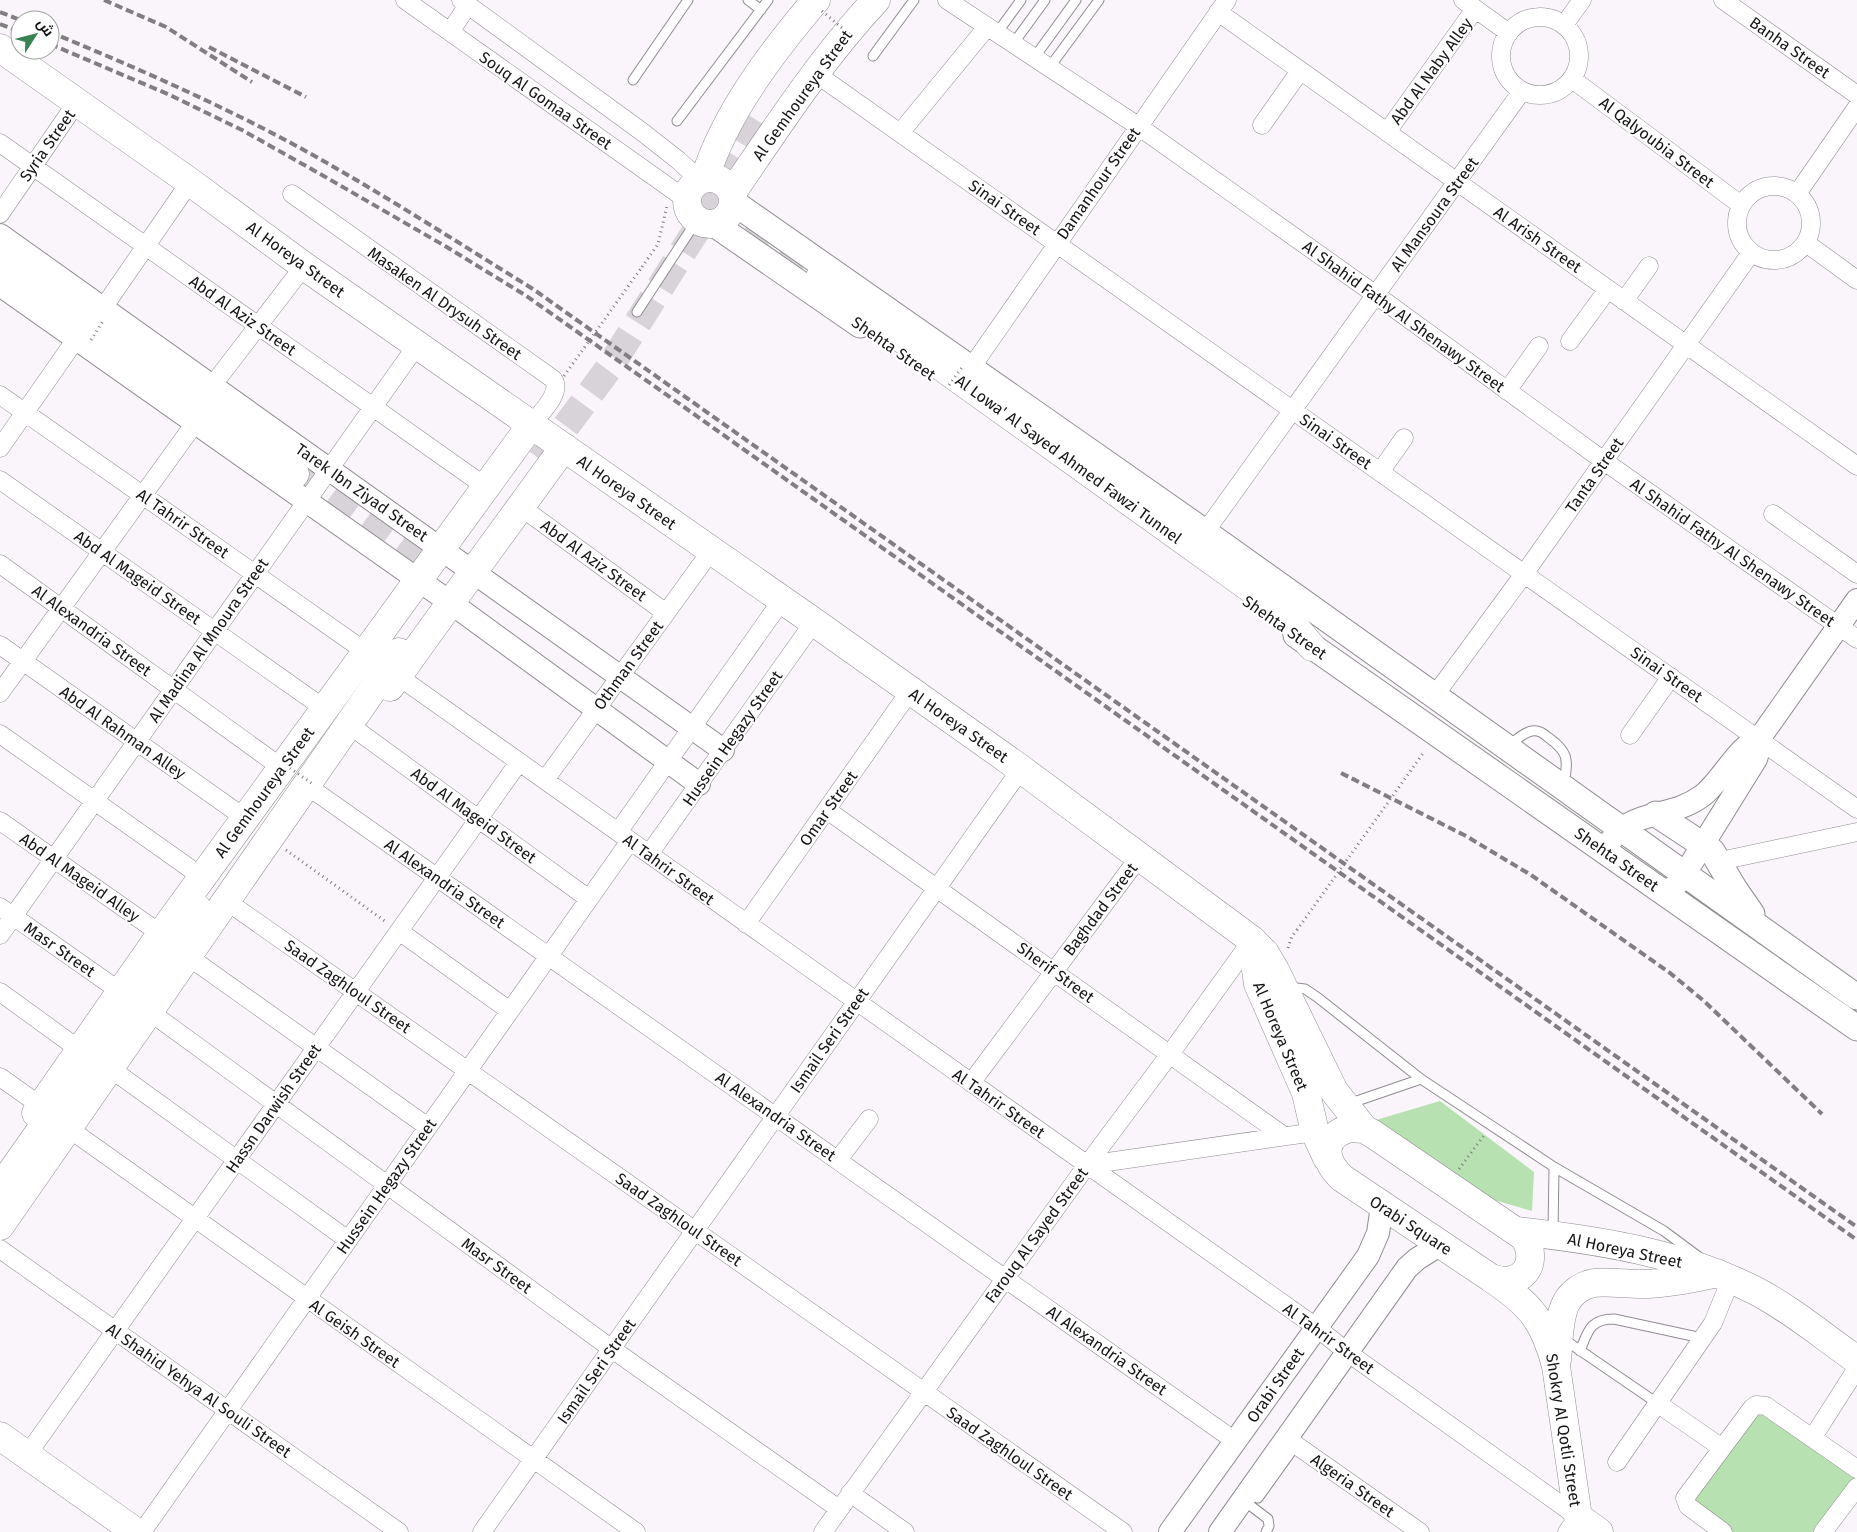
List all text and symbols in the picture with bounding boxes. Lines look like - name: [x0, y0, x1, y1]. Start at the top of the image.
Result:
- north arrow: [10, 10, 60, 60]
- street label: Banha Street: [1746, 13, 1834, 82]
- street label: Abd Al Naby Alley: [1386, 14, 1476, 128]
- text: ش: [33, 15, 57, 40]
- street label: Al Gemhoureya Street: [749, 26, 856, 164]
- street label: Souq Al Gomaa Street: [476, 47, 616, 153]
- street label: Al Qalyoubia Street: [1596, 93, 1718, 192]
- street label: Syria Street: [16, 105, 79, 185]
- street label: Damanhour Street: [1053, 123, 1144, 243]
- street label: Al Mansoura Street: [1387, 153, 1482, 275]
- street label: Sinai Street: [965, 176, 1045, 239]
- street label: Al Arish Street: [1490, 202, 1585, 277]
- street label: Al Horeya Street: [243, 217, 349, 302]
- street label: Al Shahid Fathy Al Shenawy Street: [1299, 237, 1509, 396]
- street label: Masaken Al Drysuh Street: [364, 243, 526, 364]
- street label: Abd Al Aziz Street: [186, 272, 300, 359]
- street label: Shehta Street: [848, 312, 940, 384]
- street label: Al Lowa' Al Sayed Ahmed Fawzi Tunnel: [952, 371, 1186, 548]
- street label: Sinai Street: [1296, 410, 1376, 473]
- street label: Tanta Street: [1562, 434, 1627, 517]
- street label: Tarek Ibn Ziyad Street: [292, 440, 432, 545]
- street label: Al Horeya Street: [573, 451, 680, 534]
- street label: Al Shahid Fathy Al Shenawy Street: [1627, 474, 1839, 631]
- street label: Al Tahrir Street: [133, 485, 233, 562]
- street label: Abd Al Aziz Street: [537, 516, 650, 605]
- street label: Abd Al Mageid Street: [71, 527, 205, 628]
- street label: Al Madina Al Mnoura Street: [144, 554, 273, 726]
- street label: Al Alexandria Street: [28, 581, 155, 680]
- street label: Shehta Street: [1239, 591, 1331, 663]
- street label: Othman Street: [590, 617, 667, 714]
- street label: Sinai Street: [1627, 643, 1707, 706]
- street label: Hussein Hegazy Street: [679, 667, 786, 810]
- street label: Abd Al Rahman Alley: [56, 682, 189, 783]
- street label: Al Horeya Street: [905, 684, 1012, 767]
- street label: Al Gemhoureya Street: [211, 723, 318, 861]
- street label: Abd Al Mageid Street: [407, 764, 540, 867]
- street label: Omar Street: [796, 767, 861, 849]
- street label: Shehta Street: [1571, 823, 1663, 895]
- street label: Abd Al Mageid Alley: [16, 829, 143, 926]
- street label: Al Tahrir Street: [619, 830, 718, 909]
- street label: Al Alexandria Street: [381, 835, 509, 932]
- street label: Baghdad Street: [1059, 859, 1142, 960]
- street label: Masr Street: [21, 918, 99, 981]
- street label: Saad Zaghloul Street: [281, 936, 415, 1037]
- street label: Sherif Street: [1014, 938, 1098, 1007]
- street label: Al Horeya Street: [1249, 979, 1312, 1094]
- street label: Ismail Seri Street: [786, 984, 873, 1096]
- street label: Hassn Darwish Street: [222, 1040, 325, 1177]
- street label: Al Tahrir Street: [949, 1065, 1049, 1142]
- street label: Al Alexandria Street: [712, 1068, 840, 1165]
- street label: Hussein Hegazy Street: [333, 1115, 440, 1258]
- street label: Farouq Al Sayed Street: [981, 1164, 1092, 1307]
- street label: Saad Zaghloul Street: [612, 1169, 746, 1270]
- street label: Orabi Square: [1366, 1192, 1455, 1259]
- street label: Al Horeya Street: [1566, 1229, 1684, 1272]
- street label: Masr Street: [458, 1234, 536, 1297]
- street label: Al Geish Street: [306, 1295, 404, 1372]
- street label: Al Tahrir Street: [1279, 1299, 1378, 1378]
- street label: Al Alexandria Street: [1043, 1302, 1171, 1399]
- street label: Ismail Seri Street: [553, 1315, 640, 1427]
- street label: Al Shahid Yehya Al Souli Street: [103, 1319, 295, 1462]
- street label: Orabi Street: [1243, 1344, 1308, 1426]
- street label: Shokry Al Qotli Street: [1542, 1352, 1585, 1508]
- street label: Saad Zaghloul Street: [943, 1403, 1077, 1504]
- street label: Algeria Street: [1307, 1450, 1398, 1521]

